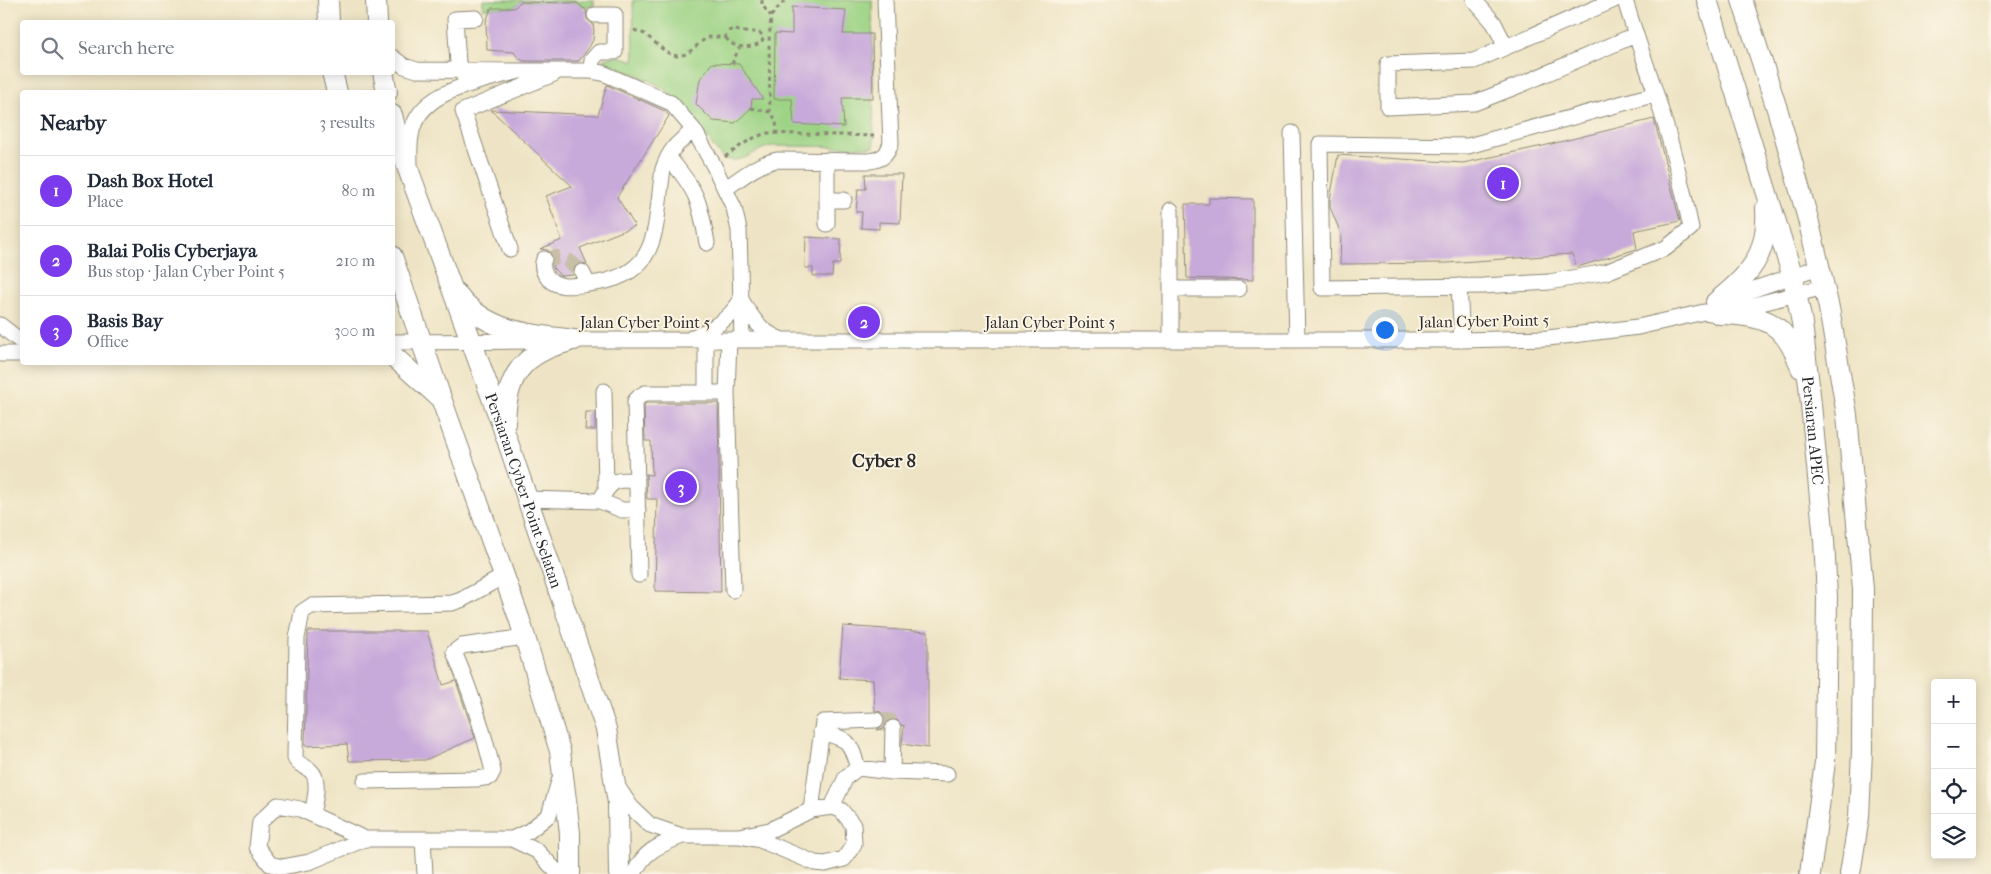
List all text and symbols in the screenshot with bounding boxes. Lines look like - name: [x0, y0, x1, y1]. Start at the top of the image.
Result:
- search box: [20, 20, 395, 75]
- icon: search: [38, 34, 66, 62]
- text: Search here: [78, 37, 174, 59]
- text: Nearby: [40, 111, 106, 135]
- text: 3 results: [319, 113, 375, 132]
- pin: 1: [1487, 164, 1519, 202]
- text: Dash Box Hotel: [87, 170, 213, 192]
- text: 1: [53, 181, 59, 200]
- text: 80 m: [341, 181, 375, 200]
- text: Place: [87, 192, 123, 211]
- text: Balai Polis Cyberjaya: [87, 240, 257, 262]
- text: 2: [52, 251, 60, 270]
- text: 210 m: [336, 251, 375, 270]
- text: Bus stop · Jalan Cyber Point 5: [87, 262, 285, 281]
- pin: 2: [848, 303, 880, 341]
- text: Basis Bay: [87, 310, 163, 332]
- street label: Jalan Cyber Point 5: [1417, 310, 1550, 332]
- street label: Jalan Cyber Point 5: [578, 313, 710, 332]
- street label: Jalan Cyber Point 5: [983, 313, 1115, 332]
- your location: [1372, 317, 1398, 343]
- text: 3: [53, 321, 59, 340]
- text: 300 m: [334, 321, 375, 340]
- text: Office: [87, 332, 129, 351]
- street label: Persiaran APEC: [1799, 375, 1828, 486]
- street label: Persiaran Cyber Point Selatan: [481, 390, 567, 591]
- district label: Cyber 8: [852, 450, 916, 472]
- pin: 3: [665, 468, 697, 506]
- map controls: [1931, 679, 1976, 859]
- button: +: [1931, 679, 1976, 724]
- button: −: [1931, 724, 1976, 769]
- button: locate: [1931, 769, 1976, 814]
- button: layers: [1931, 814, 1976, 859]

